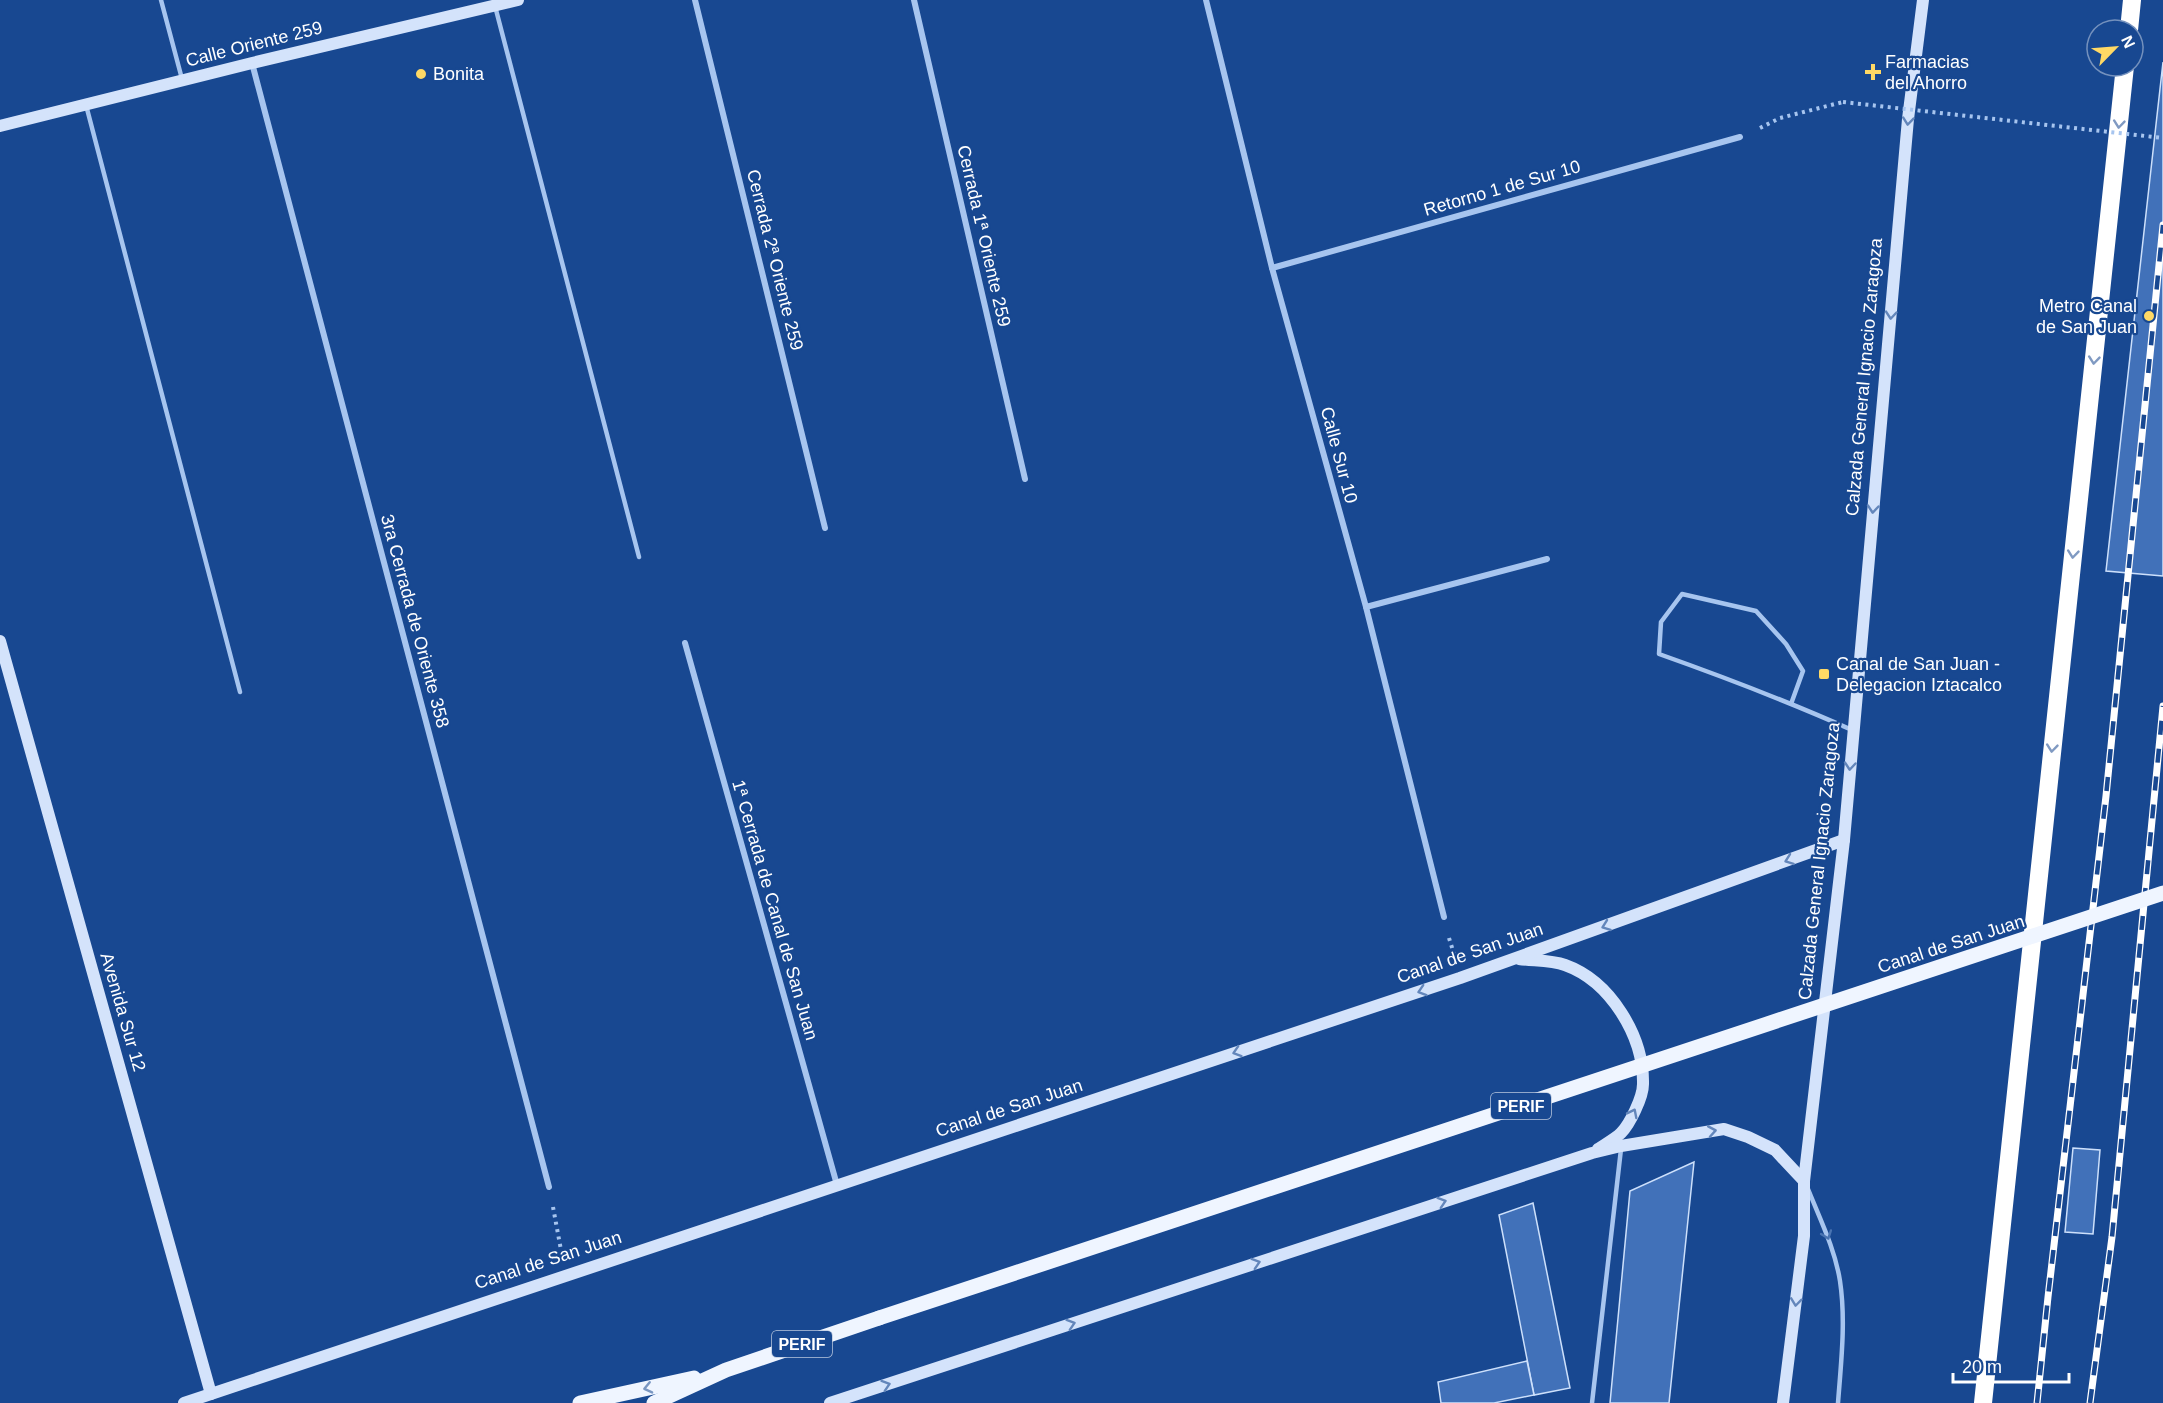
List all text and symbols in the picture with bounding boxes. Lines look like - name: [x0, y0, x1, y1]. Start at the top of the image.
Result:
- street label: Calle Oriente 259: [184, 17, 324, 71]
- north arrow: [2085, 18, 2145, 78]
- text: N: [2118, 33, 2138, 51]
- place label: Farmacias del Ahorro: [1885, 52, 1969, 93]
- place label: Bonita: [433, 64, 485, 84]
- marker: Farmacias del Ahorro: [1866, 65, 1880, 79]
- marker: Bonita: [414, 67, 428, 81]
- one-way arrow: [1902, 116, 1915, 125]
- one-way arrow: [2113, 120, 2126, 129]
- street label: Cerrada 1ª Oriente 259: [953, 143, 1015, 329]
- street label: Retorno 1 de Sur 10: [1421, 156, 1583, 220]
- street label: Cerrada 2ª Oriente 259: [743, 167, 807, 353]
- street label: Calzada General Ignacio Zaragoza: [1842, 236, 1886, 517]
- place label: Metro Canal de San Juan: [2036, 296, 2137, 337]
- marker: Metro Canal de San Juan: [2142, 309, 2156, 323]
- one-way arrow: [1885, 310, 1898, 319]
- one-way arrow: [2088, 355, 2101, 364]
- street label: Calle Sur 10: [1317, 405, 1361, 505]
- one-way arrow: [1867, 505, 1880, 514]
- street label: 3ra Cerrada de Oriente 358: [377, 512, 453, 730]
- one-way arrow: [2067, 549, 2080, 558]
- place label: Canal de San Juan - Delegacion Iztacalco: [1836, 654, 2002, 695]
- marker: Canal de San Juan - Delegacion Iztacalco: [1817, 667, 1831, 681]
- street label: Calzada General Ignacio Zaragoza: [1794, 720, 1844, 1001]
- one-way arrow: [2046, 743, 2059, 752]
- one-way arrow: [1844, 761, 1857, 771]
- street label: 1ª Cerrada de Canal de San Juan: [728, 778, 822, 1042]
- one-way arrow: [1784, 852, 1795, 865]
- street label: Canal de San Juan: [1875, 911, 2027, 977]
- street label: Canal de San Juan: [1394, 919, 1546, 987]
- one-way arrow: [1601, 919, 1612, 931]
- street label: Avenida Sur 12: [96, 950, 150, 1074]
- one-way arrow: [1417, 983, 1428, 996]
- one-way arrow: [1232, 1045, 1243, 1058]
- street label: Canal de San Juan: [933, 1075, 1085, 1141]
- road number: PERIF: [1491, 1093, 1551, 1119]
- one-way arrow: [1626, 1109, 1637, 1119]
- one-way arrow: [1706, 1125, 1716, 1138]
- one-way arrow: [1436, 1197, 1447, 1210]
- street label: Canal de San Juan: [472, 1227, 624, 1293]
- one-way arrow: [1819, 1229, 1832, 1240]
- one-way arrow: [1250, 1258, 1261, 1270]
- one-way arrow: [1790, 1297, 1803, 1306]
- one-way arrow: [1065, 1319, 1076, 1331]
- road number: PERIF: [772, 1331, 832, 1357]
- scale bar: [1953, 1346, 2068, 1384]
- text: 20 m: [1962, 1357, 2002, 1377]
- one-way arrow: [880, 1379, 891, 1392]
- one-way arrow: [644, 1380, 654, 1393]

